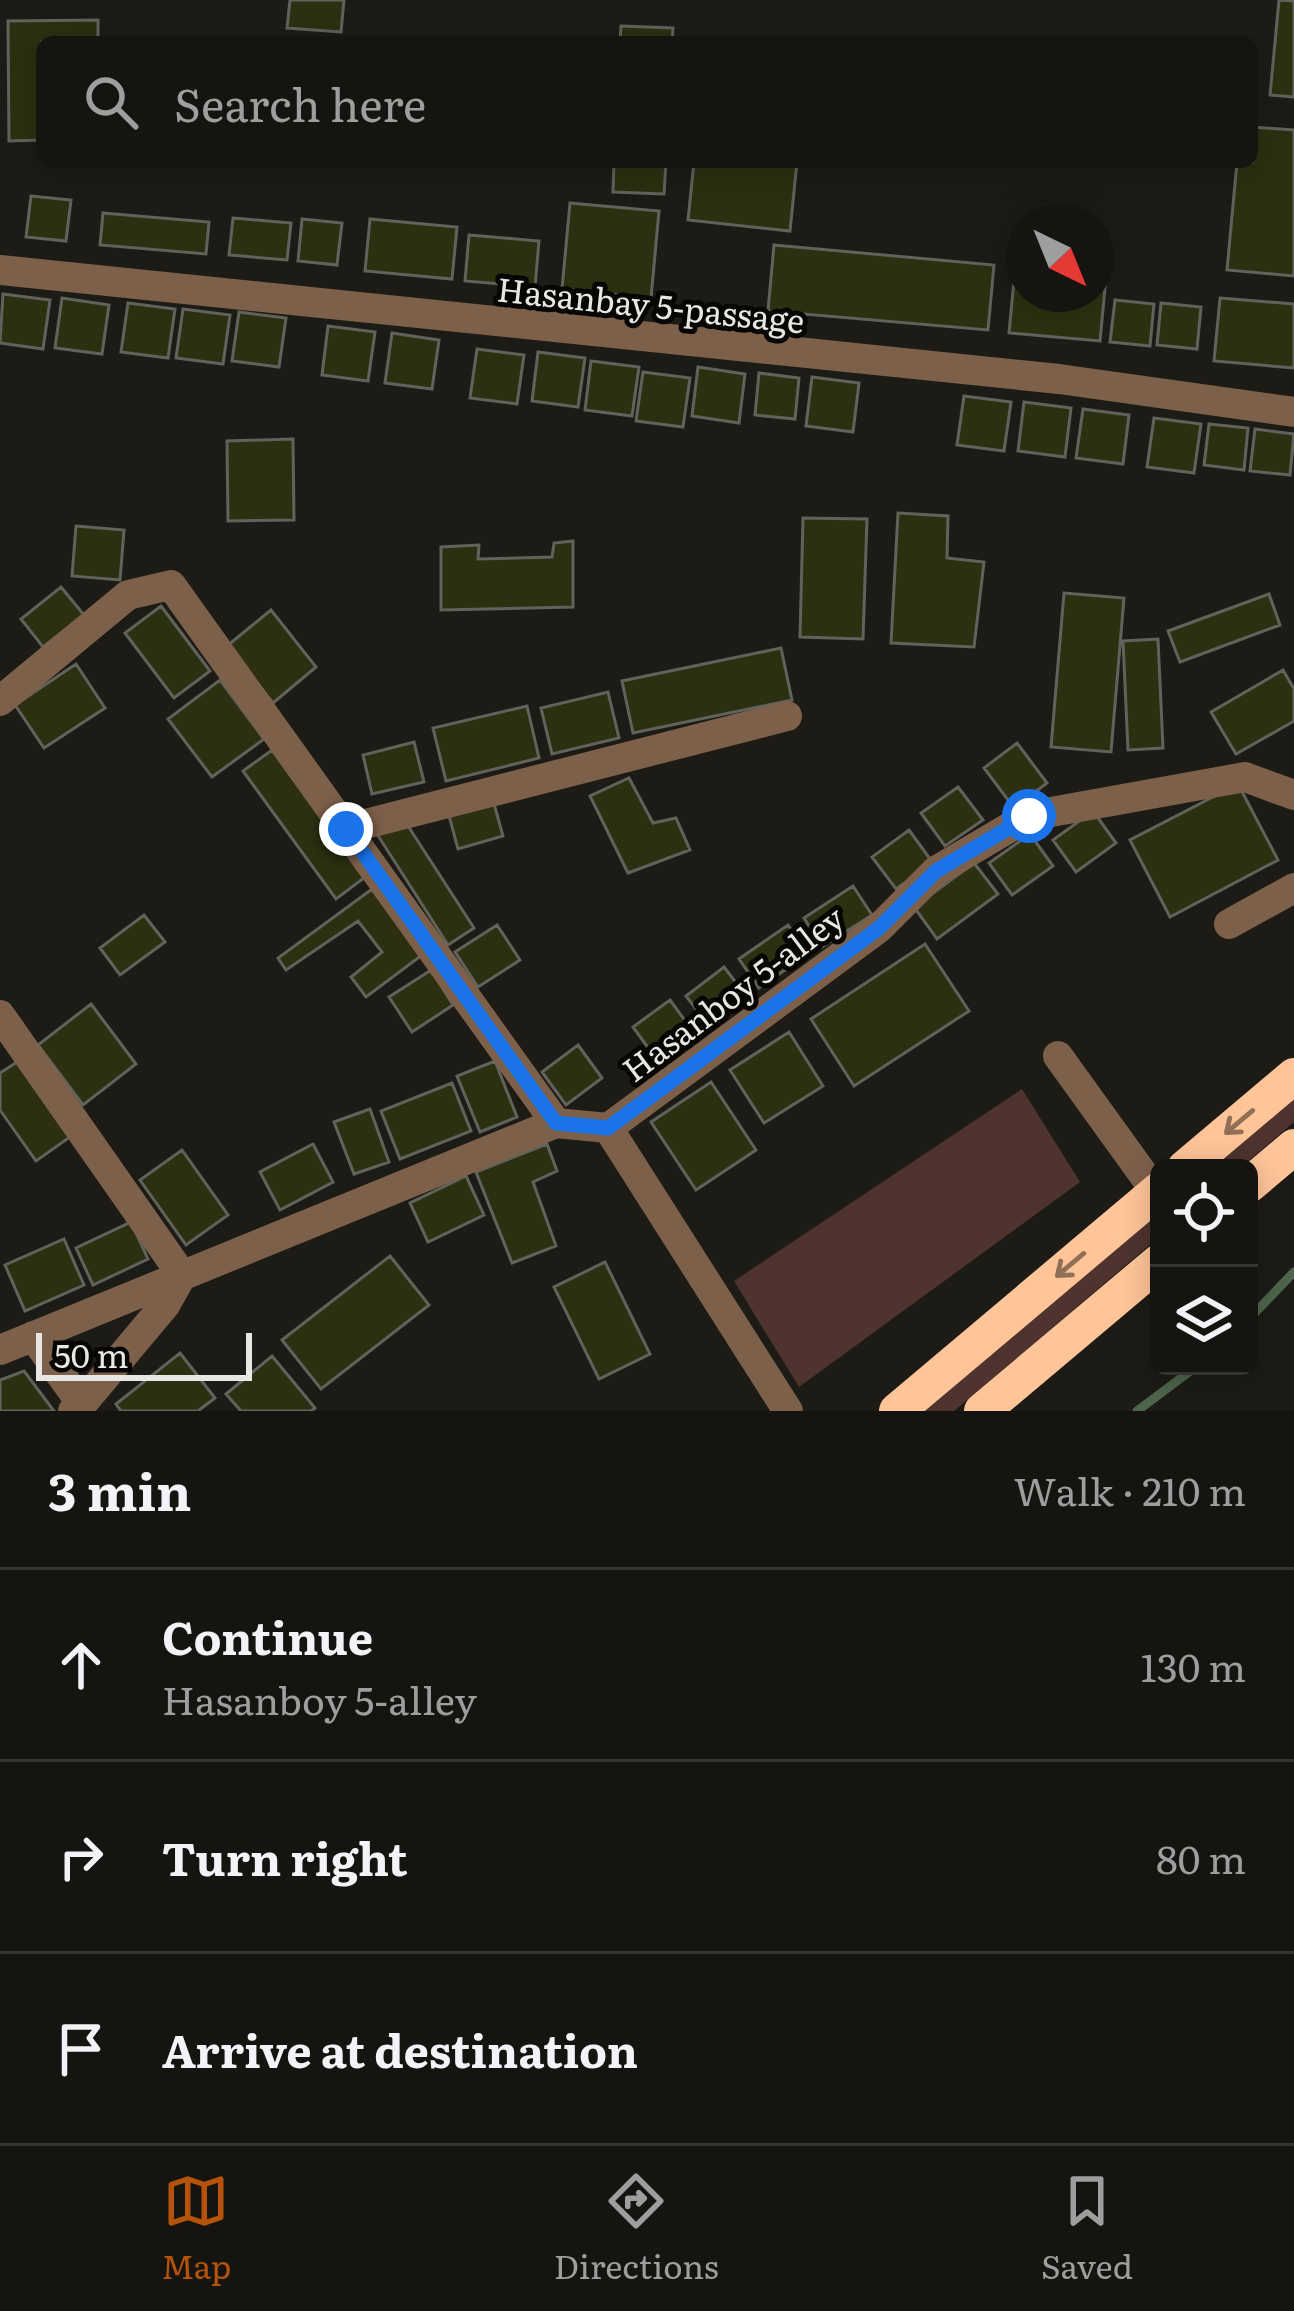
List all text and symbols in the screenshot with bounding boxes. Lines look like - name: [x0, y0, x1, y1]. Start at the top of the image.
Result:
- search box: [36, 36, 1258, 168]
- icon: search: [78, 69, 144, 135]
- text: Search here: [174, 69, 426, 136]
- north arrow: [1006, 204, 1114, 312]
- street label: Hasanbay 5-passage: [495, 262, 807, 344]
- route start: [1002, 789, 1056, 843]
- route end: [319, 802, 373, 856]
- street label: Hasanboy 5-alley: [611, 892, 853, 1092]
- one-way arrow: [1224, 1108, 1255, 1135]
- map controls: [1150, 1159, 1258, 1375]
- button: locate: [1150, 1159, 1258, 1267]
- one-way arrow: [1055, 1251, 1086, 1279]
- button: layers: [1150, 1267, 1258, 1375]
- scale bar: [36, 1327, 252, 1380]
- text: 50 m: [54, 1329, 128, 1378]
- text: 3 min: [48, 1451, 192, 1527]
- text: Walk · 210 m: [1014, 1460, 1246, 1518]
- text: Continue: [162, 1602, 373, 1669]
- icon: ahead: [48, 1632, 114, 1698]
- text: 130 m: [1141, 1636, 1246, 1694]
- text: Hasanboy 5-alley: [162, 1669, 477, 1727]
- text: Turn right: [162, 1823, 408, 1890]
- icon: right: [48, 1824, 114, 1890]
- text: 80 m: [1156, 1828, 1246, 1886]
- text: Arrive at destination: [162, 2015, 638, 2082]
- icon: arrive: [48, 2016, 114, 2082]
- tab: Map: [161, 2168, 231, 2289]
- tab: Directions: [554, 2168, 719, 2289]
- tab: Saved: [1041, 2168, 1133, 2289]

